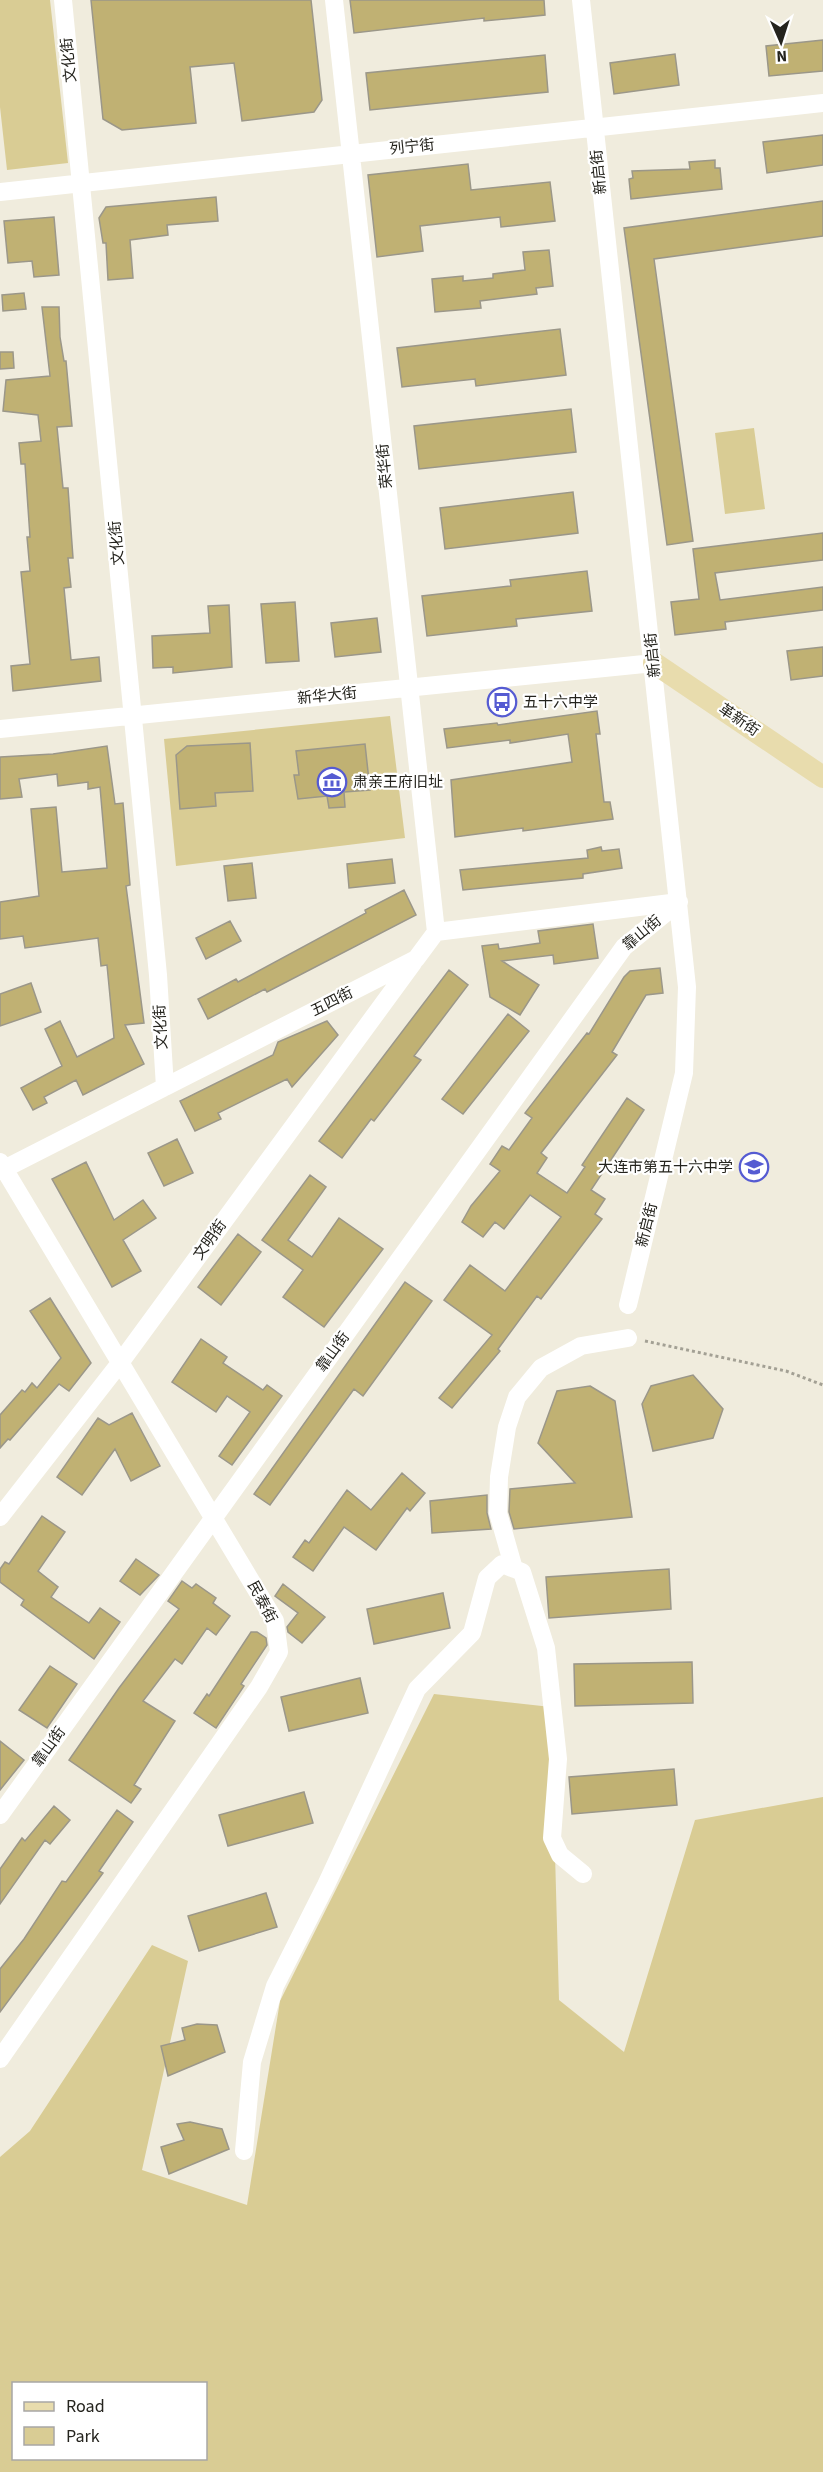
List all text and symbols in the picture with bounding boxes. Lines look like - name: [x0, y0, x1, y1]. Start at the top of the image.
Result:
- north arrow: [751, 12, 811, 72]
- street label: 文化街: [56, 37, 82, 83]
- text: N: [776, 45, 788, 67]
- street label: 列宁街: [389, 134, 435, 160]
- street label: 新启街: [586, 149, 612, 195]
- street label: 荣华街: [372, 443, 398, 489]
- street label: 文化街: [105, 520, 129, 566]
- street label: 新启街: [640, 632, 666, 678]
- street label: 新华大街: [296, 682, 358, 710]
- bus stop icon: 五十六中学: [486, 686, 518, 718]
- place label: 五十六中学: [523, 692, 598, 713]
- street label: 革新街: [714, 699, 764, 741]
- museum icon: 肃亲王府旧址: [316, 766, 348, 798]
- place label: 肃亲王府旧址: [353, 772, 443, 793]
- street label: 靠山街: [618, 910, 666, 956]
- street label: 五四街: [307, 982, 357, 1022]
- street label: 文化街: [149, 1004, 173, 1050]
- school or university icon: 大连市第五十六中学: [738, 1151, 770, 1183]
- place label: 大连市第五十六中学: [598, 1157, 733, 1178]
- street label: 新启街: [631, 1201, 663, 1249]
- street label: 文明街: [188, 1216, 232, 1264]
- street label: 靠山街: [311, 1328, 355, 1376]
- street label: 民泰街: [242, 1577, 282, 1627]
- street label: 靠山街: [27, 1723, 71, 1771]
- legend: [12, 2382, 207, 2460]
- text: Road: [66, 2394, 105, 2419]
- text: Park: [66, 2424, 100, 2449]

